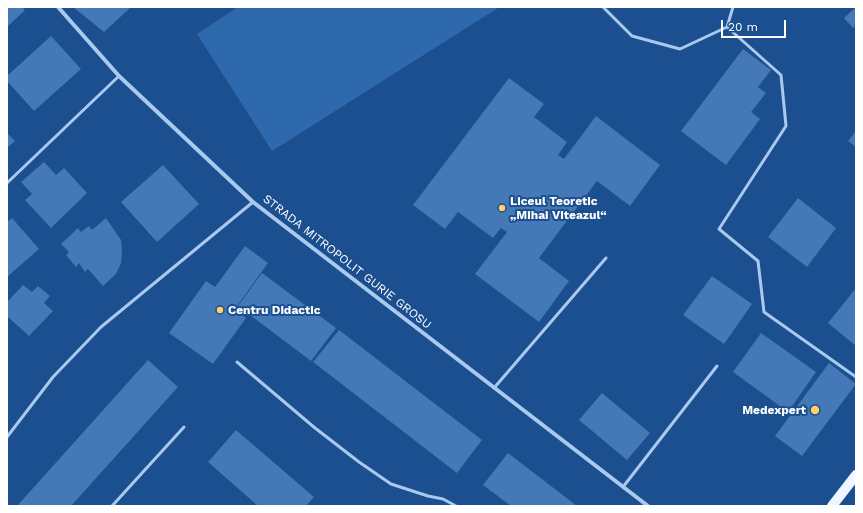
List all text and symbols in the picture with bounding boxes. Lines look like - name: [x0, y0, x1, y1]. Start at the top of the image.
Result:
- scale bar: [723, 12, 788, 38]
- text: 20 m: [728, 20, 758, 34]
- street label: STRADA MITROPOLIT GURIE GROSU: [260, 192, 434, 332]
- place label: Liceul Teoretic „Mihai Viteazul“: [510, 194, 607, 222]
- marker: Liceul Teoretic „Mihai Viteazul“: [497, 203, 507, 213]
- place label: Centru Didactic: [228, 303, 321, 317]
- marker: Centru Didactic: [215, 305, 225, 315]
- place label: Medexpert: [742, 403, 806, 417]
- marker: Medexpert: [809, 404, 821, 416]

